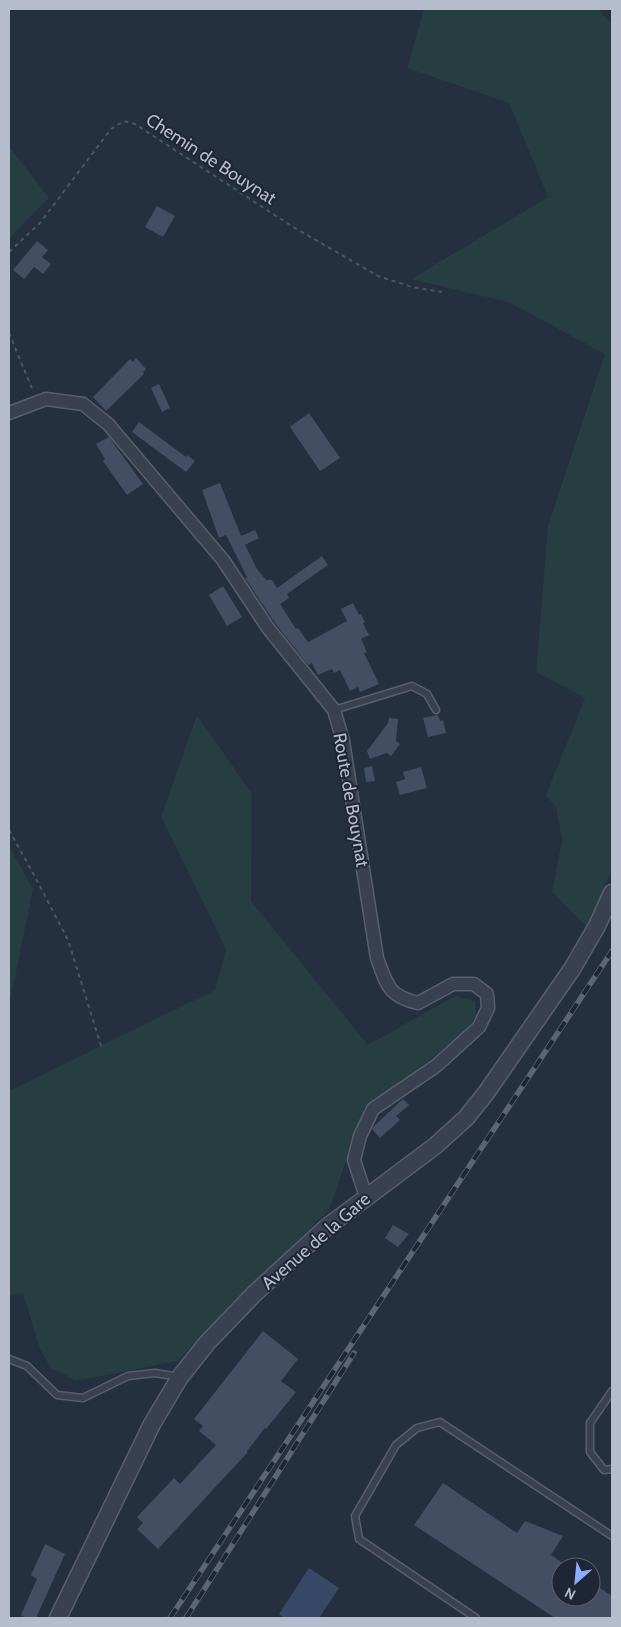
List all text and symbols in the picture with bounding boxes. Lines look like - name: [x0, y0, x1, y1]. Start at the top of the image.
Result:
- street label: Chemin de Bouynat: [142, 109, 280, 209]
- street label: Route de Bouynat: [328, 731, 374, 869]
- street label: Avenue de la Gare: [257, 1188, 375, 1294]
- north arrow: [551, 1557, 601, 1607]
- text: N: [562, 1583, 579, 1604]

